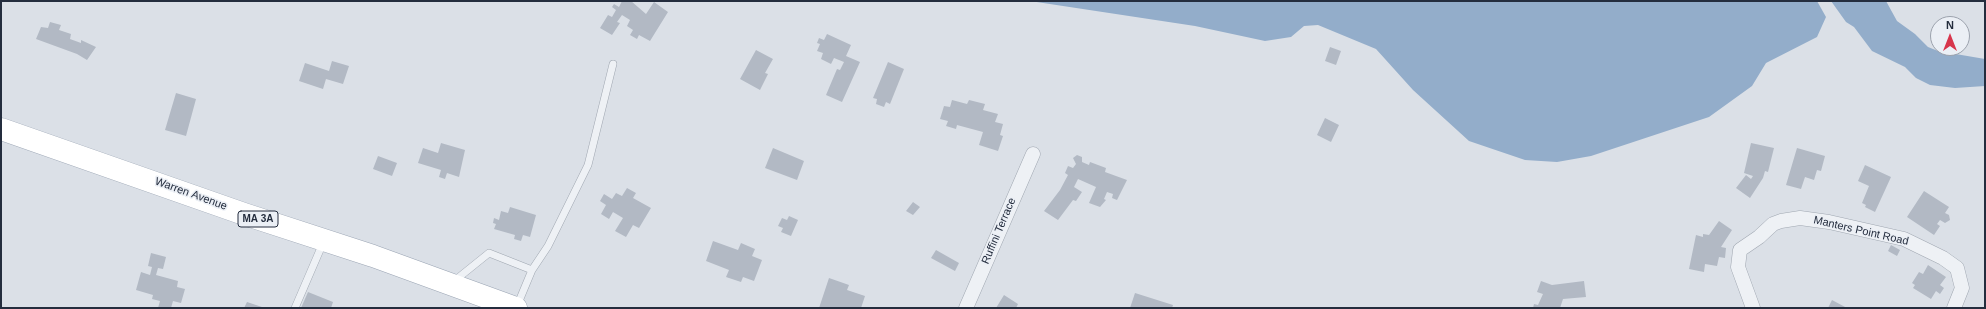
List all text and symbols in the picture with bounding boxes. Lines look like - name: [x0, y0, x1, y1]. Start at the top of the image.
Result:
- north arrow: [1930, 16, 1970, 56]
- text: N: [1946, 19, 1954, 31]
- street label: Warren Avenue: [153, 175, 229, 213]
- street label: Ruffini Terrace: [979, 196, 1019, 266]
- road number: MA 3A: [238, 211, 278, 227]
- street label: Manters Point Road: [1812, 214, 1910, 248]

